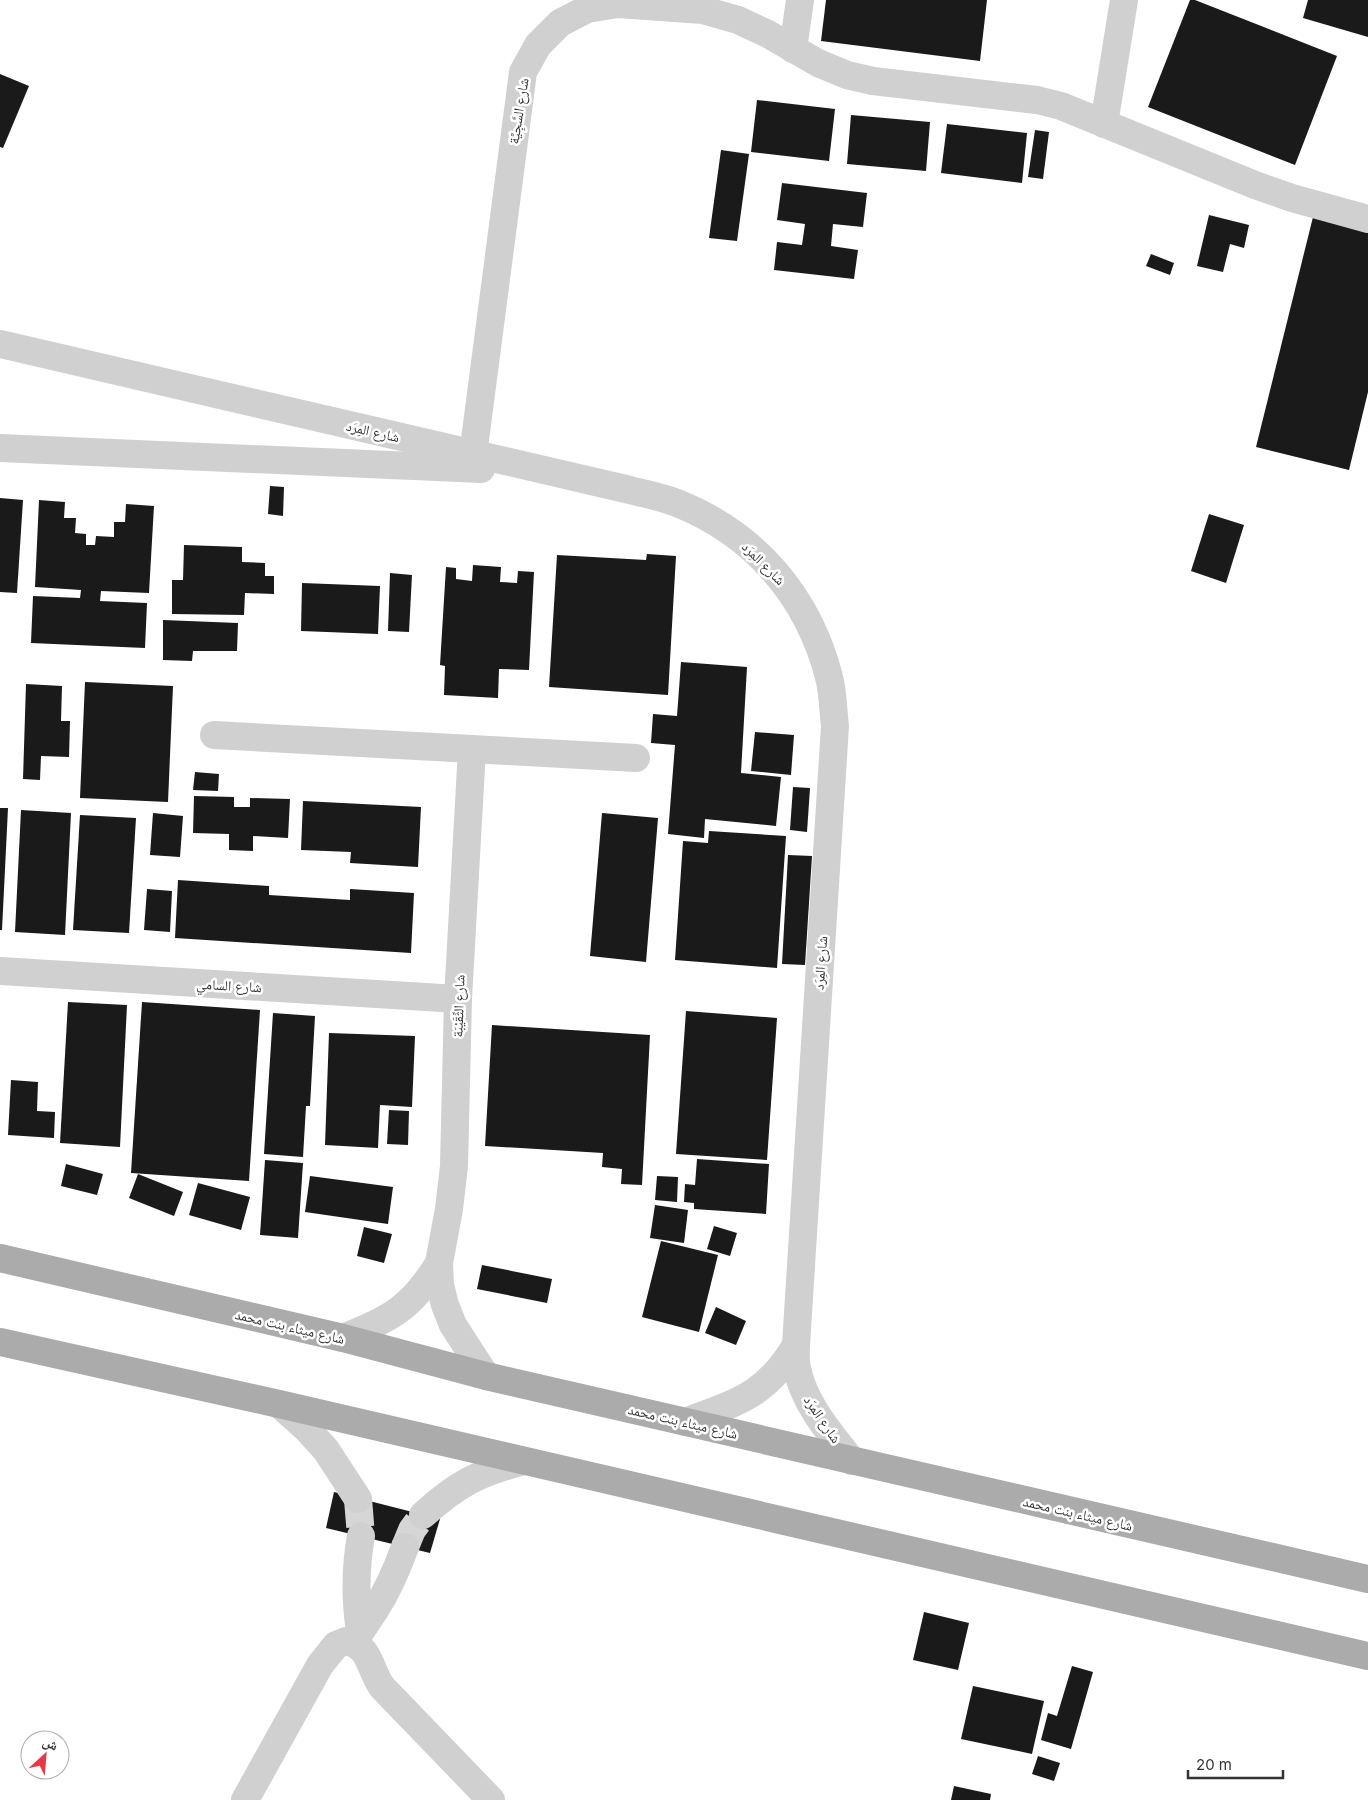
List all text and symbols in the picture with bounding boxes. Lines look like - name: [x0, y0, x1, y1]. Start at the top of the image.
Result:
- street label: شارع السَّجِيَّة: [504, 77, 534, 146]
- street label: شارع المِرَد: [344, 417, 401, 447]
- street label: شارع المِرَد: [737, 538, 789, 590]
- street label: شارع المِرَد: [810, 935, 832, 991]
- street label: شارع الثِّقَيْبَة: [448, 974, 470, 1038]
- street label: شارع السامي: [196, 975, 262, 999]
- street label: شارع ميثاء بنت محمد: [233, 1305, 347, 1349]
- street label: شارع المِرَد: [799, 1392, 845, 1447]
- street label: شارع ميثاء بنت محمد: [626, 1400, 740, 1444]
- street label: شارع ميثاء بنت محمد: [1021, 1492, 1135, 1536]
- north arrow: [20, 1730, 70, 1780]
- text: ش: [40, 1732, 61, 1755]
- scale bar: [1188, 1748, 1283, 1780]
- text: 20 m: [1196, 1755, 1232, 1774]

